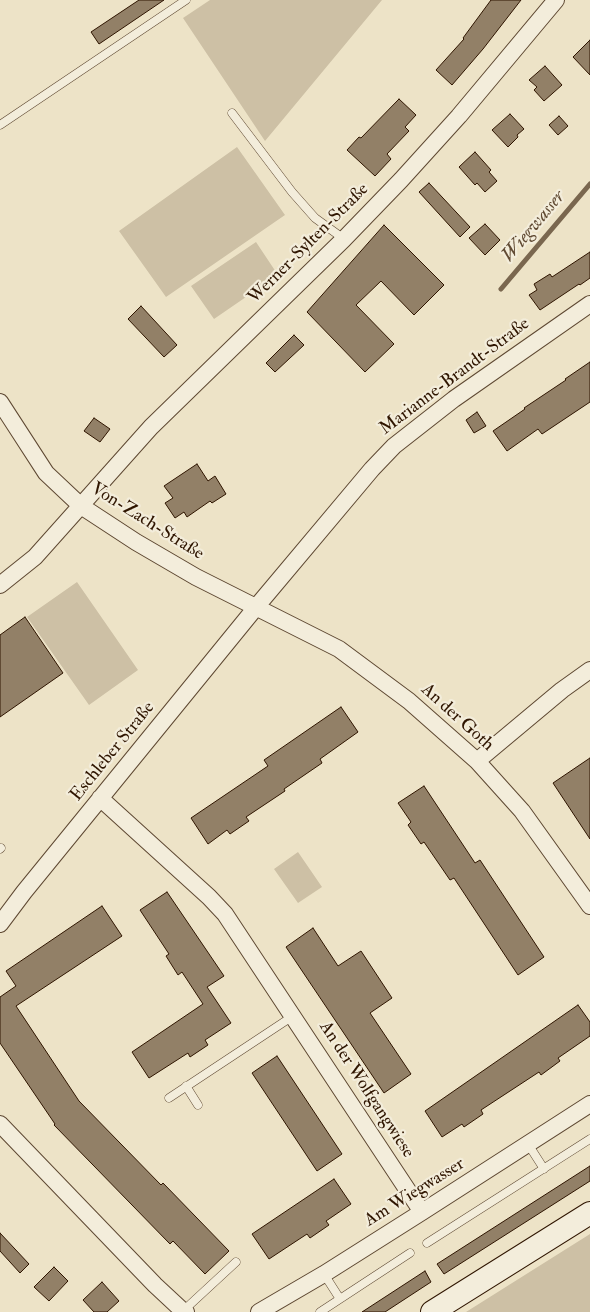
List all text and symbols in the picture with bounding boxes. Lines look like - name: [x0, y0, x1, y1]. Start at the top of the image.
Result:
- street label: Werner-Sylten-Straße: [244, 179, 374, 309]
- water label: Wiegwasser: [497, 187, 571, 267]
- street label: Marianne-Brandt-Straße: [376, 314, 534, 440]
- street label: Von-Zach-Straße: [86, 479, 208, 565]
- street label: An der Goth: [416, 680, 498, 756]
- street label: Eschleber Straße: [66, 698, 160, 806]
- street label: An der Wolfgangwiese: [314, 1018, 418, 1162]
- street label: Am Wiegwasser: [361, 1154, 469, 1232]

